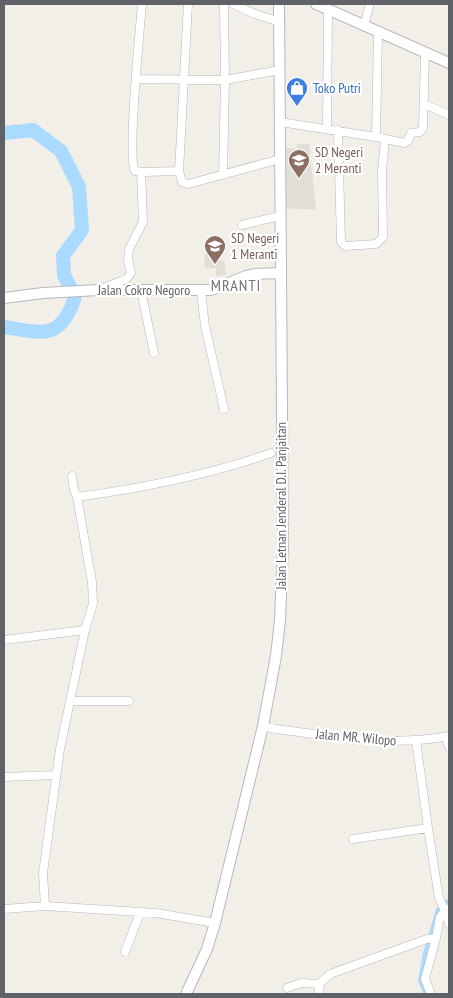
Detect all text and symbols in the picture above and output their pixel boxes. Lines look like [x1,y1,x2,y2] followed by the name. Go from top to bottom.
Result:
[285,76,309,107] shop icon: Toko Putri
[313,79,361,97] place label: Toko Putri
[315,143,363,177] place label: SD Negeri 2 Meranti
[287,148,311,179] school or university icon: SD Negeri 2 Meranti
[231,229,279,263] place label: SD Negeri 1 Meranti
[203,234,227,265] school or university icon: SD Negeri 1 Meranti
[211,275,261,295] district label: MRANTI
[97,281,190,299] street label: Jalan Cokro Negoro
[272,422,290,591] street label: Jalan Letnan Jenderal D.I. Panjaitan
[314,724,397,749] street label: Jalan MR. Wilopo

